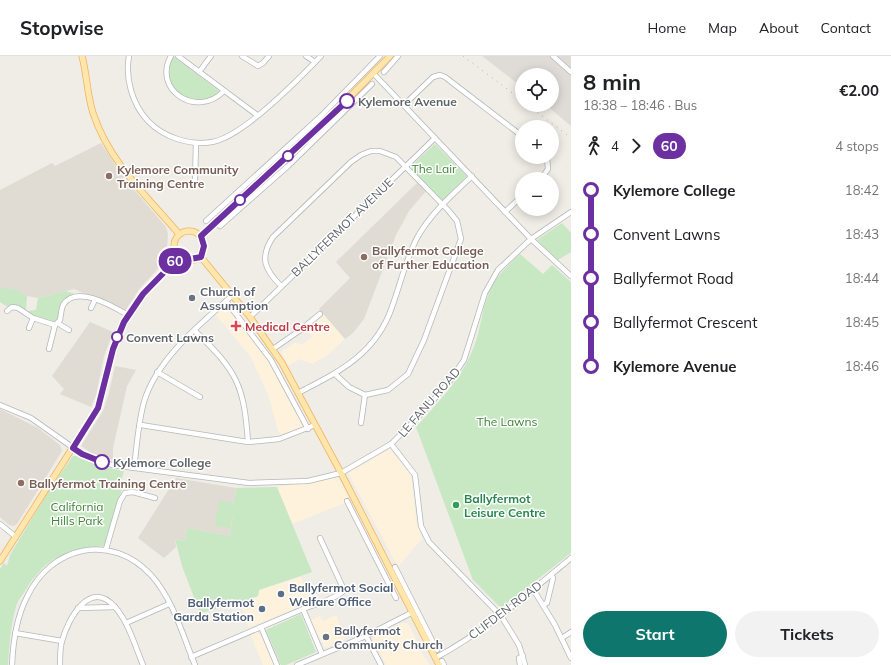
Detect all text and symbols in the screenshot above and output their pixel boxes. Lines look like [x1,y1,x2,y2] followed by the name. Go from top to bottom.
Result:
[20,16,104,40] text: Stopwise
[647,19,686,37] text: Home
[708,19,737,37] text: Map
[759,19,799,37] text: About
[821,19,871,37] text: Contact
[515,68,559,216] map controls
[515,68,559,112] button: locate
[583,68,641,96] text: 8 min
[839,81,879,100] text: €2.00
[339,93,355,109] marker: Kylemore Avenue
[358,94,457,109] place label: Kylemore Avenue
[583,97,697,113] text: 18:38 – 18:46 · Bus
[515,120,559,164] button: +
[583,135,605,157] icon: walk
[625,135,647,157] icon: forward
[661,137,678,155] text: 60
[611,138,619,154] text: 4
[835,138,879,154] text: 4 stops
[282,150,294,162] unlabelled marker
[412,161,457,176] park label: The Lair
[117,162,239,191] place label: Kylemore Community Training Centre
[104,171,114,181] marker: Kylemore Community Training Centre
[515,172,559,216] button: −
[288,174,396,280] street label: BALLYFERMOT AVENUE
[613,181,736,200] text: Kylemore College
[845,182,879,198] text: 18:42
[234,194,246,206] unlabelled marker
[613,225,720,244] text: Convent Lawns
[845,226,879,242] text: 18:43
[372,243,489,272] place label: Ballyfermot College of Further Education
[157,248,193,274] line badge: 60
[167,252,183,270] text: 60
[359,252,369,262] marker: Ballyfermot College of Further Education
[613,269,733,288] text: Ballyfermot Road
[845,270,879,286] text: 18:44
[200,284,268,313] place label: Church of Assumption
[187,293,197,303] marker: Church of Assumption
[613,313,757,332] text: Ballyfermot Crescent
[845,314,879,330] text: 18:45
[245,319,330,334] place label: Medical Centre
[230,320,242,332] marker: Medical Centre
[126,330,214,345] place label: Convent Lawns
[111,331,123,343] marker: Convent Lawns
[613,357,737,376] text: Kylemore Avenue
[845,358,879,374] text: 18:46
[395,364,463,440] street label: LE FANU ROAD
[476,414,538,429] park label: The Lawns
[94,454,110,470] marker: Kylemore College
[113,455,211,470] place label: Kylemore College
[29,476,187,491] place label: Ballyfermot Training Centre
[16,478,26,488] marker: Ballyfermot Training Centre
[464,491,546,520] place label: Ballyfermot Leisure Centre
[50,499,104,528] park label: California Hills Park
[451,500,461,510] marker: Ballyfermot Leisure Centre
[465,578,545,642] street label: CLIFDEN ROAD
[289,580,393,609] place label: Ballyfermot Social Welfare Office
[276,589,286,599] marker: Ballyfermot Social Welfare Office
[173,595,254,624] place label: Ballyfermot Garda Station
[257,604,267,614] marker: Ballyfermot Garda Station
[583,611,727,657] button: Start
[735,611,879,657] button: Tickets
[334,623,443,652] place label: Ballyfermot Community Church
[321,632,331,642] marker: Ballyfermot Community Church

